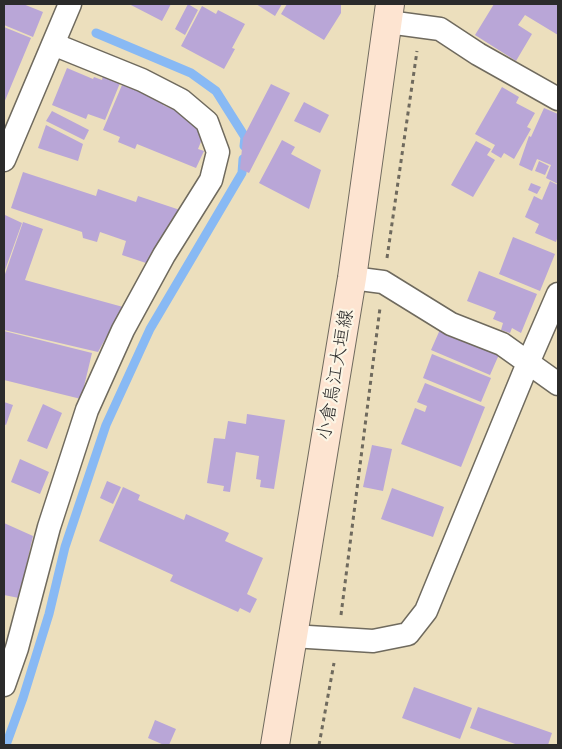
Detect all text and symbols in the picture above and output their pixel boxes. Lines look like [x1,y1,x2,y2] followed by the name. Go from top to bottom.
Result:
[313,308,359,442] street label: 小倉烏江大垣線

